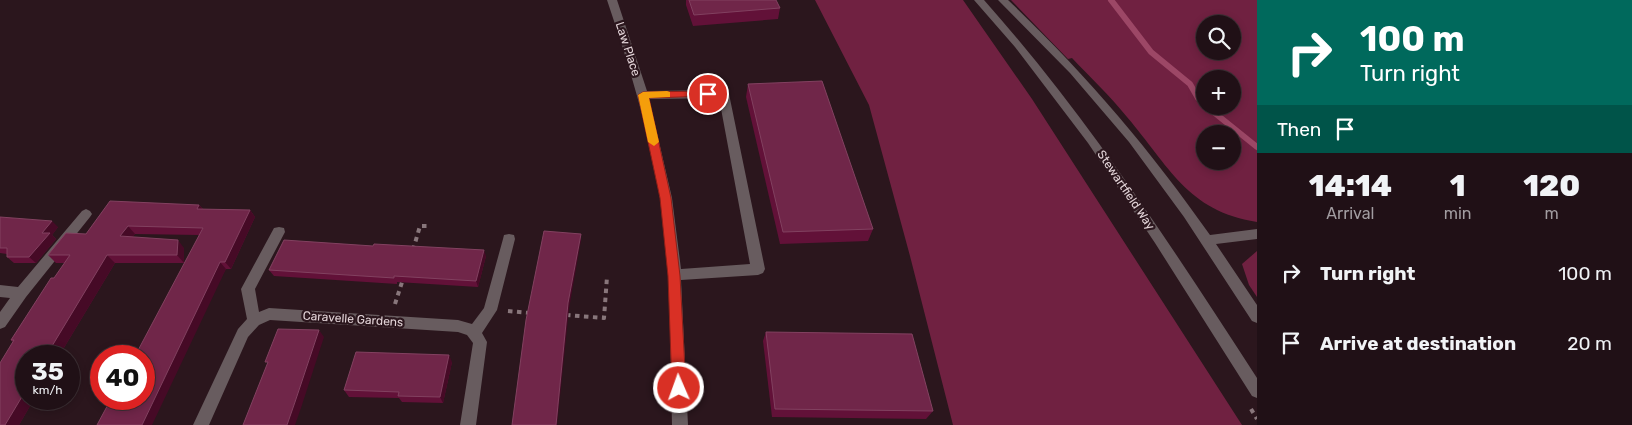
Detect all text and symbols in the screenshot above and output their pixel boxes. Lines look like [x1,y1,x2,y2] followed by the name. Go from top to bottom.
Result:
[1196,15,1241,170] map controls
[1196,15,1241,60] button: search
[1360,18,1465,60] text: 100 m
[613,20,643,78] street label: Law Place
[1277,20,1342,85] icon: right
[1360,60,1460,87] text: Turn right
[1196,70,1241,115] button: +
[687,73,729,115] pin
[694,80,722,108] icon: arrive
[1331,115,1359,143] icon: arrive
[1277,118,1321,141] text: Then
[1196,125,1241,170] button: −
[1094,148,1158,233] street label: Stewartfield Way
[1309,168,1392,204] text: 14:14
[1450,168,1466,204] text: 1
[1523,168,1580,204] text: 120
[1326,204,1374,223] text: Arrival
[1444,204,1472,223] text: min
[1545,204,1559,223] text: m
[1277,259,1305,287] icon: right
[1320,262,1415,285] text: Turn right
[1558,262,1612,285] text: 100 m
[302,309,404,329] street label: Caravelle Gardens
[1277,329,1305,357] icon: arrive
[1320,332,1516,355] text: Arrive at destination
[1567,332,1612,355] text: 20 m
[90,345,155,410] speed limit sign: 40
[31,357,64,386] text: 35
[652,361,704,413] position arrow
[33,383,62,397] text: km/h

